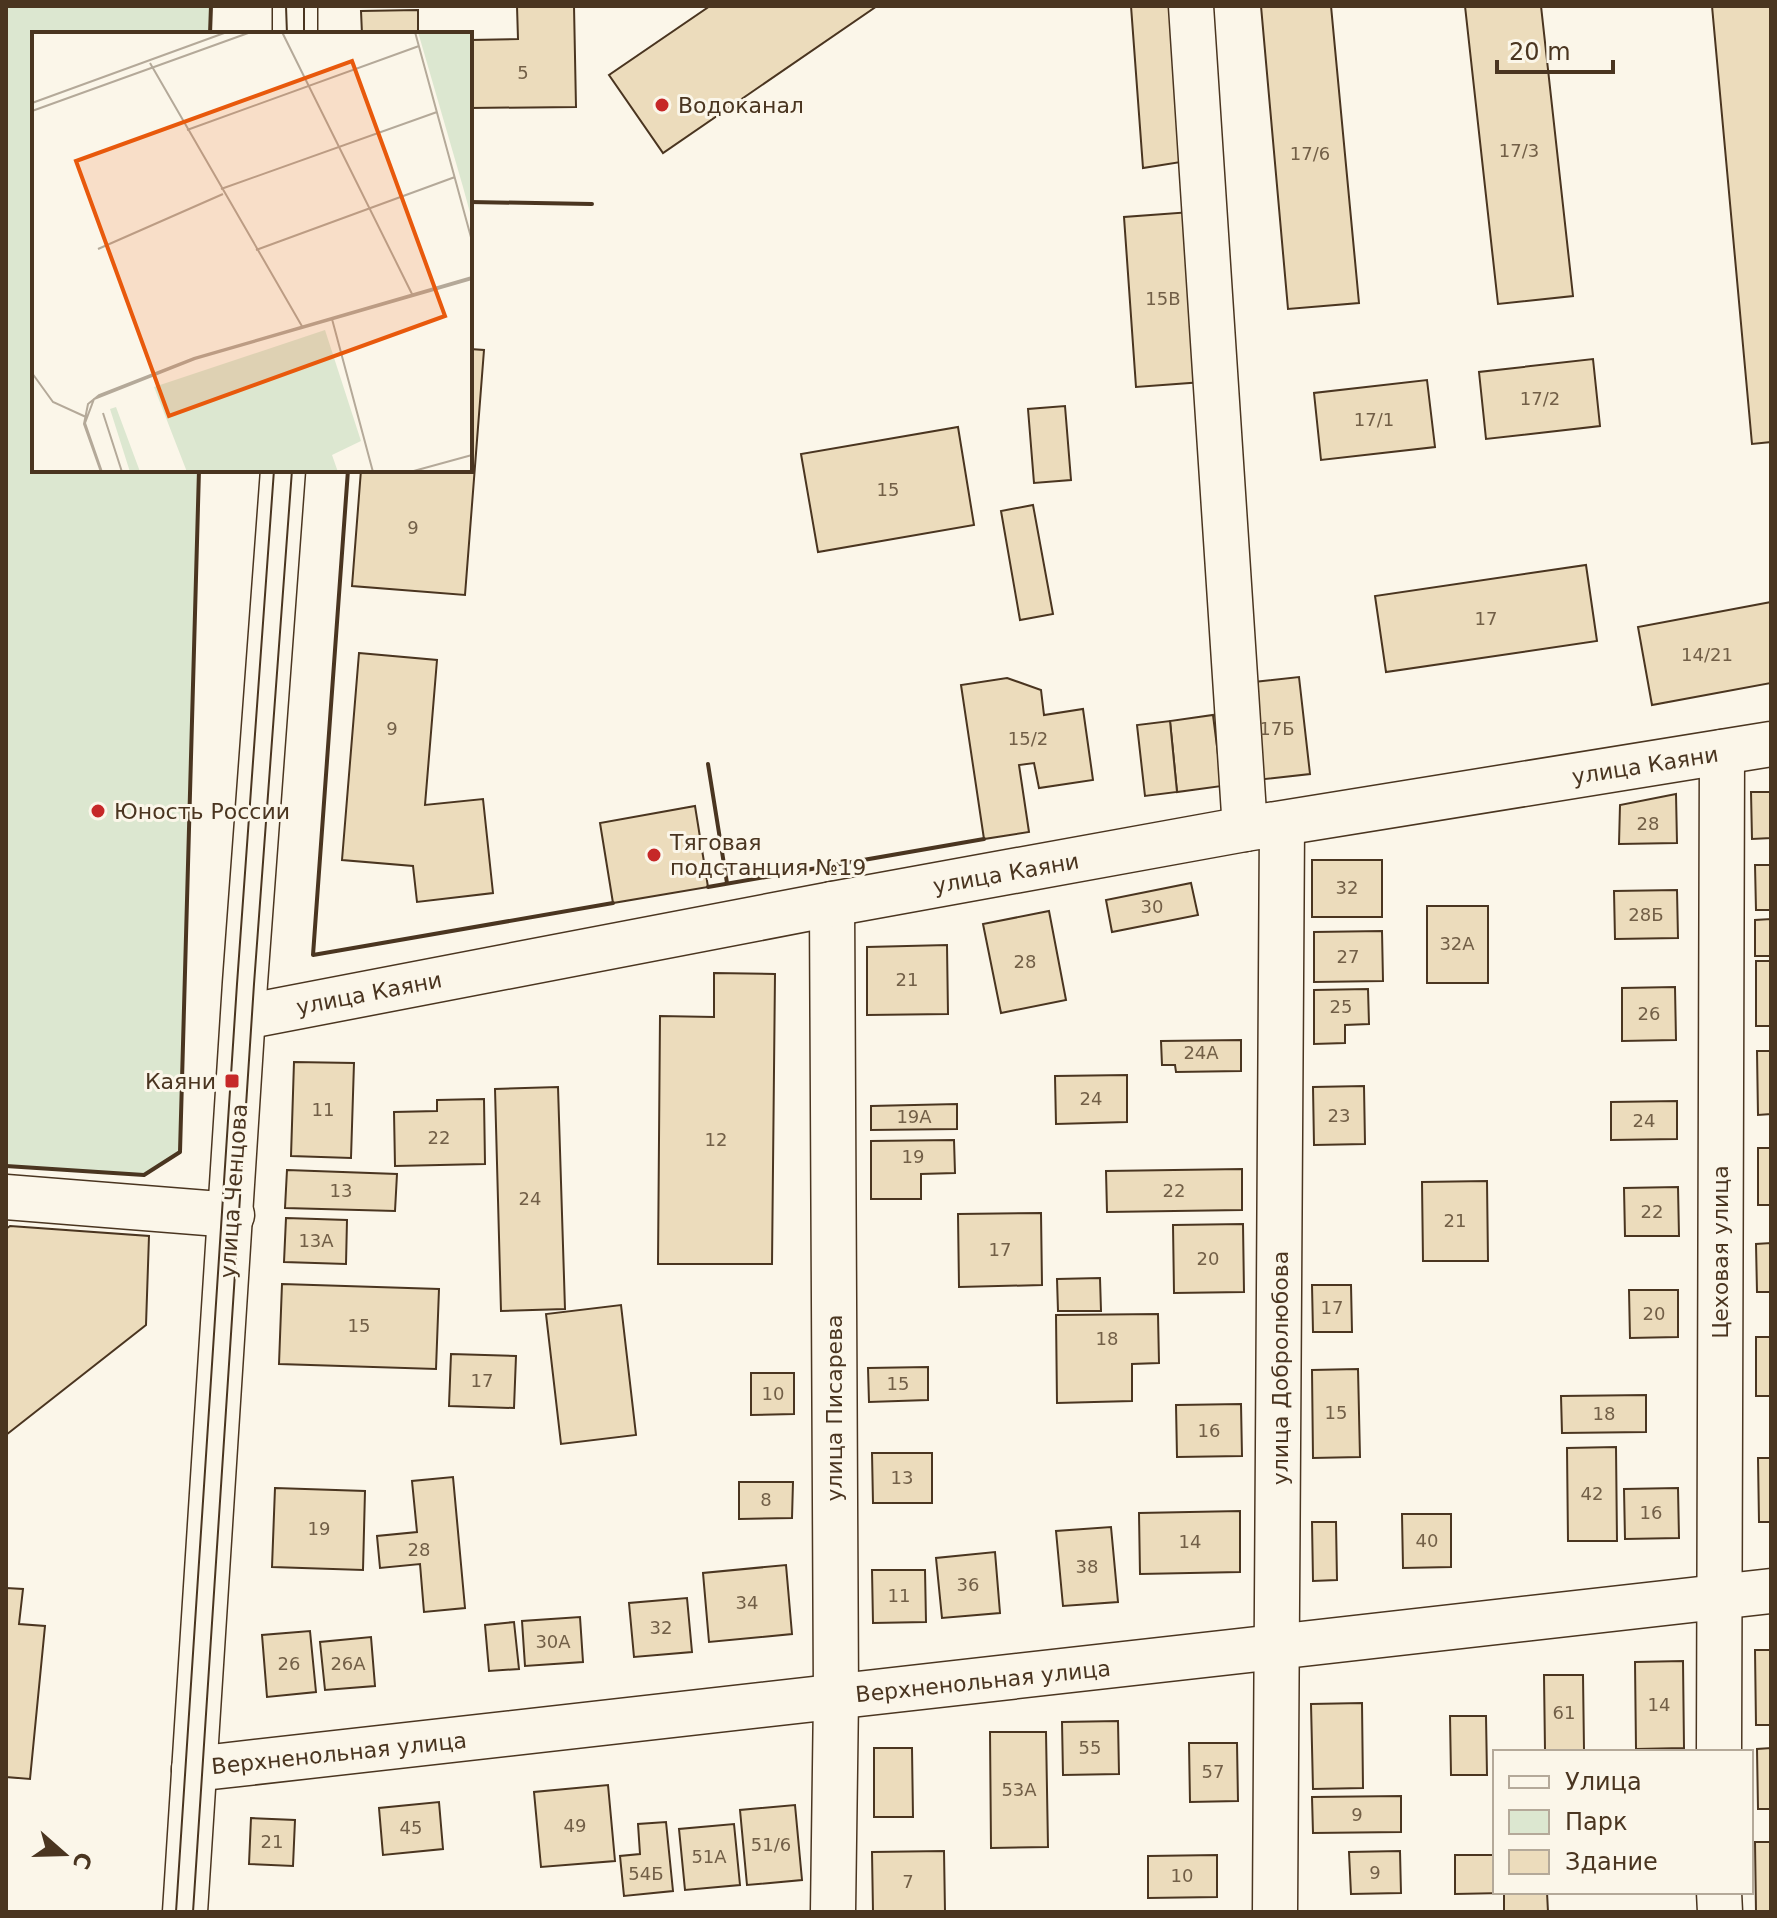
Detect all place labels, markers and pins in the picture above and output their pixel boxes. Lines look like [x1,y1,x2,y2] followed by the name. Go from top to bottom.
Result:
[678,93,804,118] place label: Водоканал
[653,96,671,114] marker: Водоканал
[114,799,290,824] place label: Юность России
[89,802,107,820] marker: Юность России
[669,830,866,880] place label: Тяговая подстанция №19
[645,846,663,864] marker: Тяговая подстанция №19
[145,1069,216,1094] place label: Каяни
[223,1072,241,1090] marker: Каяни

